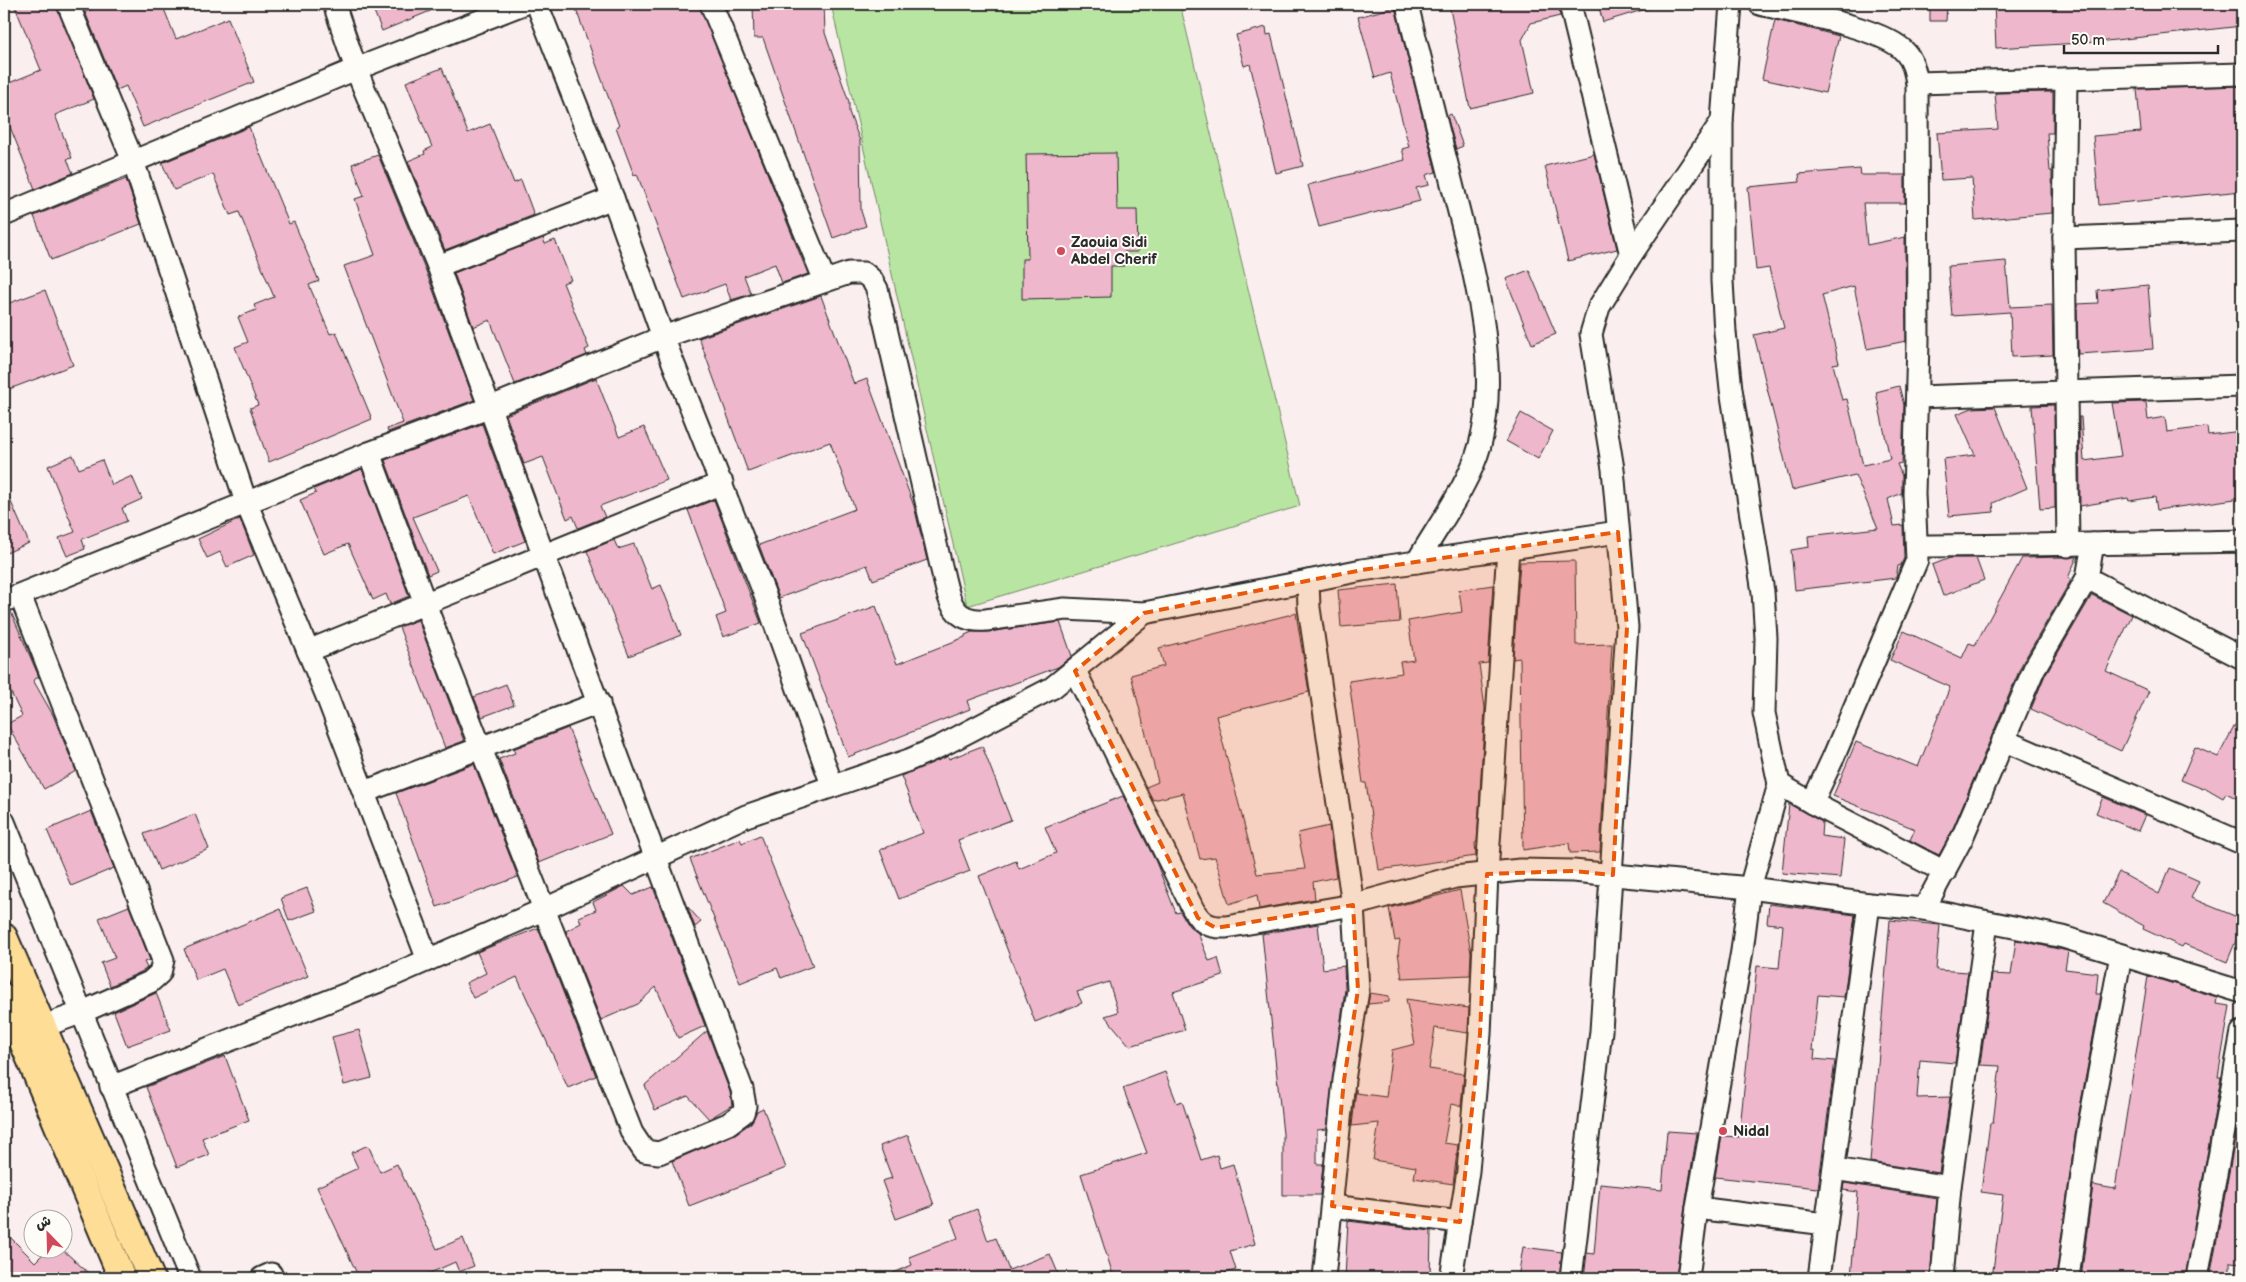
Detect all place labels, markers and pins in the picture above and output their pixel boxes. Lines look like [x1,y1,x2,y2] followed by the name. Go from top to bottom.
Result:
[1070,233,1157,269] place label: Zaouia Sidi Abdel Cherif
[1055,245,1067,257] marker: Zaouia Sidi Abdel Cherif
[1733,1122,1769,1141] place label: Nidal
[1717,1125,1729,1137] marker: Nidal

